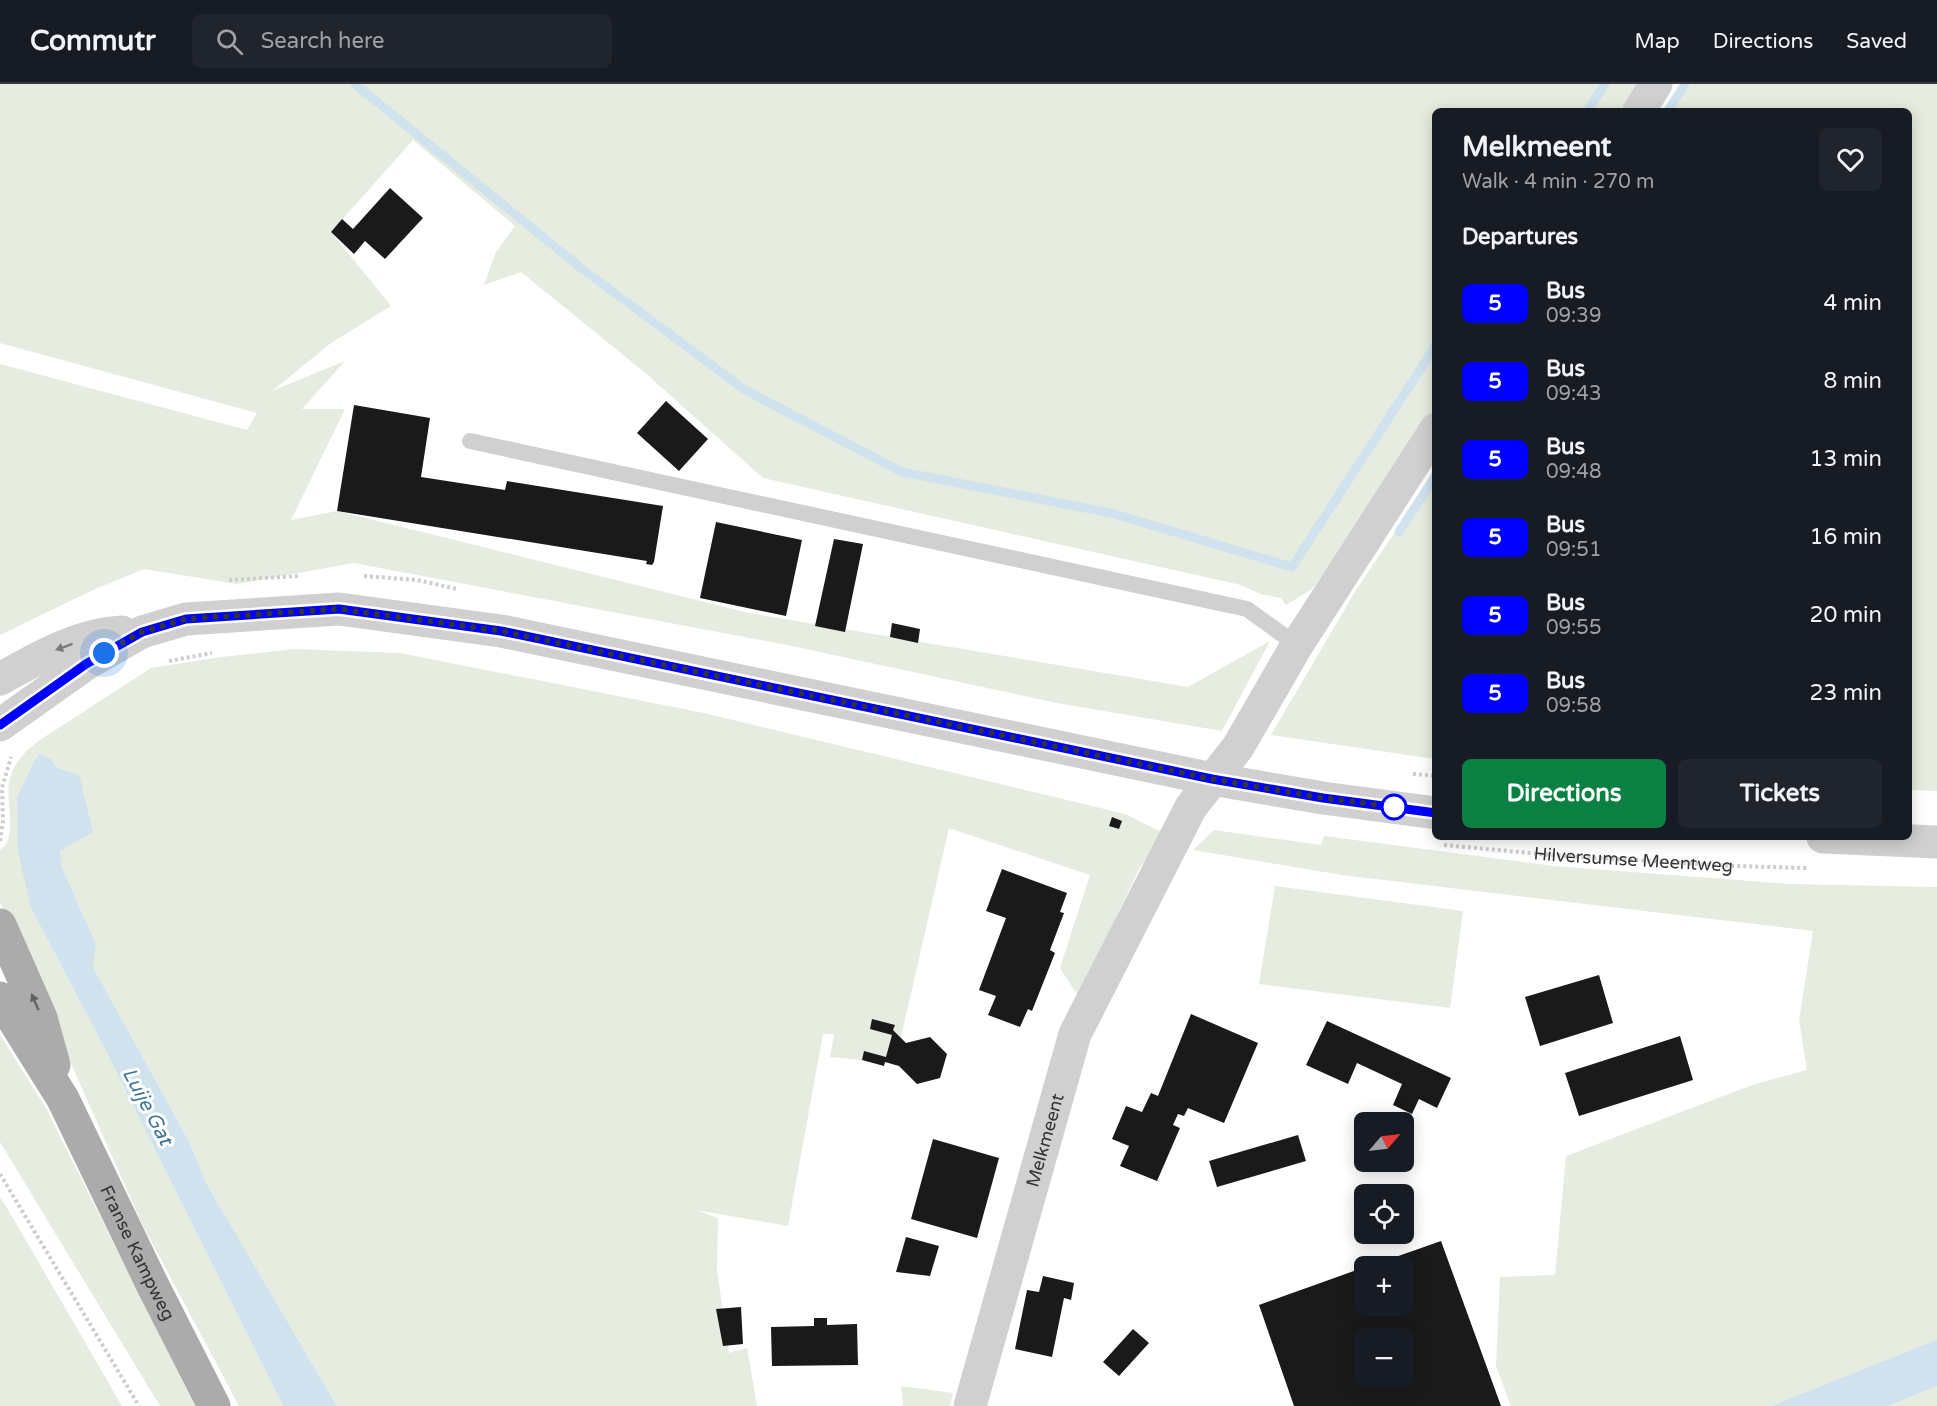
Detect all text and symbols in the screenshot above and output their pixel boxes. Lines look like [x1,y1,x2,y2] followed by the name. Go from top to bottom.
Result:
[192,14,612,68] search box
[30,24,156,58] text: Commutr
[213,25,246,58] icon: search
[261,28,385,54] text: Search here
[1634,29,1680,54] text: Map
[1713,29,1813,54] text: Directions
[1846,29,1907,54] text: Saved
[1819,128,1882,191] button: heart
[1462,130,1612,164] text: Melkmeent
[1462,170,1654,194] text: Walk · 4 min · 270 m
[1462,224,1578,250] text: Departures
[1546,278,1585,304] text: Bus
[1823,290,1882,316] text: 4 min
[1488,291,1502,316] text: 5
[1546,304,1601,328] text: 09:39
[1546,356,1585,382] text: Bus
[1823,368,1882,394] text: 8 min
[1488,369,1502,394] text: 5
[1546,382,1601,406] text: 09:43
[1546,434,1585,460] text: Bus
[1810,446,1882,472] text: 13 min
[1488,447,1502,472] text: 5
[1546,460,1601,484] text: 09:48
[1546,512,1585,538] text: Bus
[1810,524,1882,550] text: 16 min
[1488,525,1502,550] text: 5
[1546,538,1601,562] text: 09:51
[1546,590,1585,616] text: Bus
[1810,602,1882,628] text: 20 min
[1488,603,1502,628] text: 5
[1546,616,1601,640] text: 09:55
[89,638,119,668] your location
[55,642,73,652] one-way arrow
[1546,668,1585,694] text: Bus
[1810,680,1882,706] text: 23 min
[1488,681,1502,706] text: 5
[1546,694,1601,718] text: 09:58
[1462,759,1666,828] button: Directions
[1678,759,1882,828] button: Tickets
[1381,794,1407,820] unlabelled marker
[1533,842,1734,877] street label: Hilversumse Meentweg
[30,993,40,1011] one-way arrow
[117,1064,179,1151] water label: Luije Gat
[1021,1091,1069,1190] street label: Melkmeent
[1354,1112,1414,1172] north arrow
[1354,1112,1414,1388] map controls
[95,1182,180,1324] street label: Franse Kampweg
[1354,1184,1414,1244] button: locate
[1354,1256,1414,1316] button: +
[1354,1328,1414,1388] button: −

